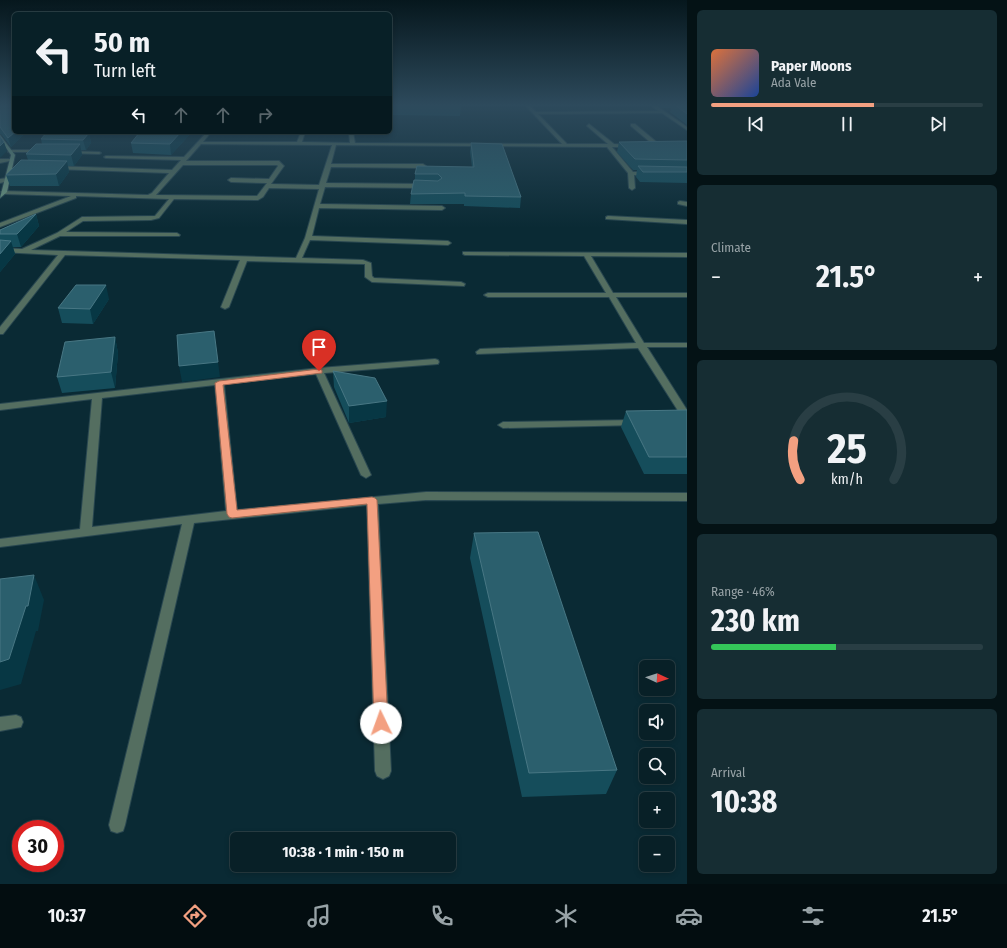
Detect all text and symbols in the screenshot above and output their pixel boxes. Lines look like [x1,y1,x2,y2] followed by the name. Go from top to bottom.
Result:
[94,26,150,59] text: 50 m
[28,28,80,80] icon: left
[771,57,852,75] text: Paper Moons
[94,60,156,82] text: Turn left
[771,75,816,90] text: Ada Vale
[128,104,150,126] icon: left
[170,104,192,126] icon: ahead
[212,104,234,126] icon: ahead
[254,104,276,126] icon: right
[745,113,767,135] icon: previous
[836,113,858,135] icon: pause
[927,113,949,135] icon: next
[711,240,751,255] text: Climate
[816,259,878,295] text: 21.5°
[711,264,721,291] text: −
[973,264,983,291] text: +
[302,330,336,371] pin
[308,336,330,358] icon: arrive
[826,424,867,474] text: 25
[831,471,863,488] text: km/h
[711,584,775,599] text: Range · 46%
[711,603,800,639] text: 230 km
[639,660,675,696] north arrow
[639,660,675,872] map controls
[360,702,402,744] position arrow
[639,704,675,740] button: sound
[639,748,675,784] button: search
[711,765,745,780] text: Arrival
[711,784,777,820] text: 10:38
[639,792,675,828] button: +
[12,820,64,872] speed limit sign: 30
[639,836,675,872] button: −
[282,843,404,861] text: 10:38 · 1 min · 150 m
[181,902,209,930] icon: directions
[305,902,333,930] icon: music
[428,902,456,930] icon: phone
[552,902,580,930] icon: climate
[675,902,703,930] icon: car
[799,902,827,930] icon: filters
[48,905,86,927] text: 10:37
[922,905,959,927] text: 21.5°

